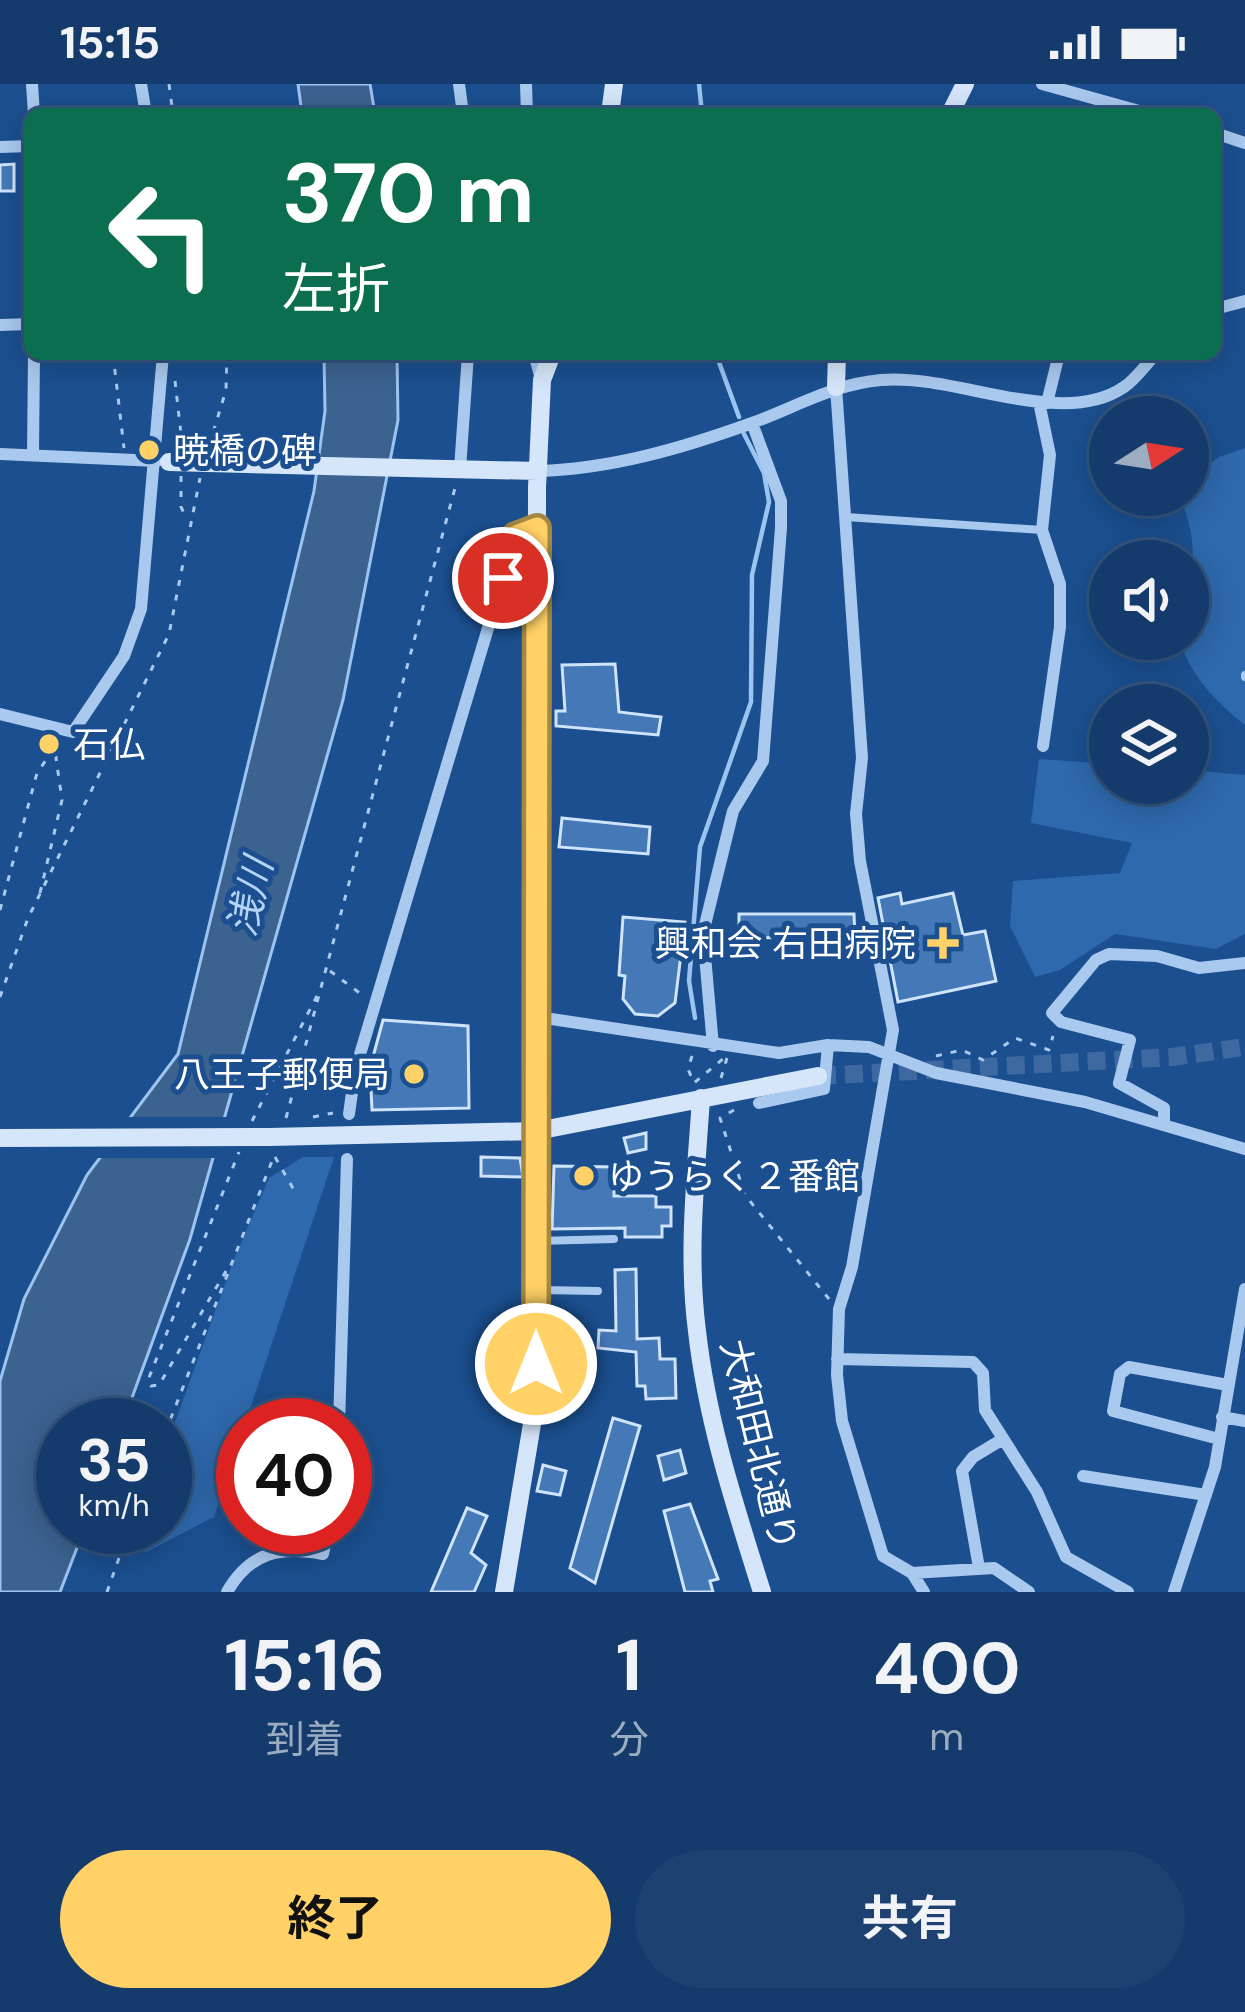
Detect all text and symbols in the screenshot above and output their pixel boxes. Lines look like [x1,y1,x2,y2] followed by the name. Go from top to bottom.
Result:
[60,13,160,72] text: 15:15
[282,139,535,248] text: 370 m
[84,156,240,312] icon: left
[282,254,390,325] text: 左折
[1089,396,1209,516] north arrow
[1089,396,1209,804] map controls
[173,427,317,474] place label: 暁橋の碑
[136,437,162,463] marker: 暁橋の碑
[452,527,554,629] pin
[1089,540,1209,660] button: sound
[470,545,536,611] icon: arrive
[1089,684,1209,804] button: layers
[73,721,145,768] place label: 石仏
[36,731,62,757] marker: 石仏
[216,849,285,941] water label: 浅川
[654,920,916,967] place label: 興和会 右田病院
[927,927,959,959] marker: 興和会 右田病院
[174,1051,390,1098] place label: 八王子郵便局
[401,1061,427,1087] marker: 八王子郵便局
[608,1153,860,1200] place label: ゆうらく２番館
[571,1163,597,1189] marker: ゆうらく２番館
[473,1301,599,1427] position arrow
[710,1335,808,1555] street label: 大和田北通り
[216,1398,372,1554] speed limit sign: 40
[77,1421,151,1500] text: 35
[79,1486,149,1525] text: km/h
[224,1619,385,1712] text: 15:16
[616,1619,642,1712] text: 1
[873,1622,1021,1715] text: 400
[929,1711,964,1762] text: m
[266,1714,344,1765] text: 到着
[609,1714,648,1765] text: 分
[60,1850,611,1988] button: 終了
[635,1850,1185,1988] button: 共有

